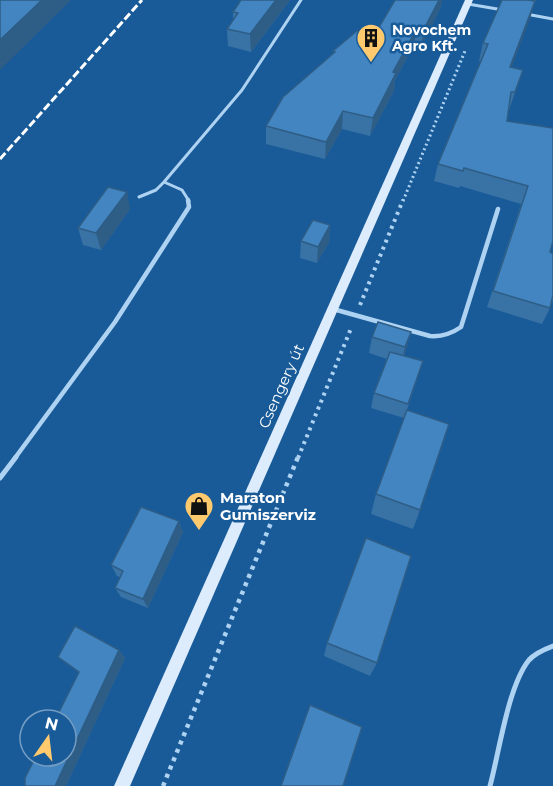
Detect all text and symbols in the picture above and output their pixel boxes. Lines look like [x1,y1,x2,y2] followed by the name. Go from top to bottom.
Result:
[391,21,471,55] place label: Novochem Agro Kft.
[355,22,387,64] building icon: Novochem Agro Kft.
[254,341,308,431] street label: Csengery út
[220,488,316,524] place label: Maraton Gumiszerviz
[183,490,215,532] shop icon: Maraton Gumiszerviz
[18,708,78,768] north arrow
[43,713,60,735] text: N

